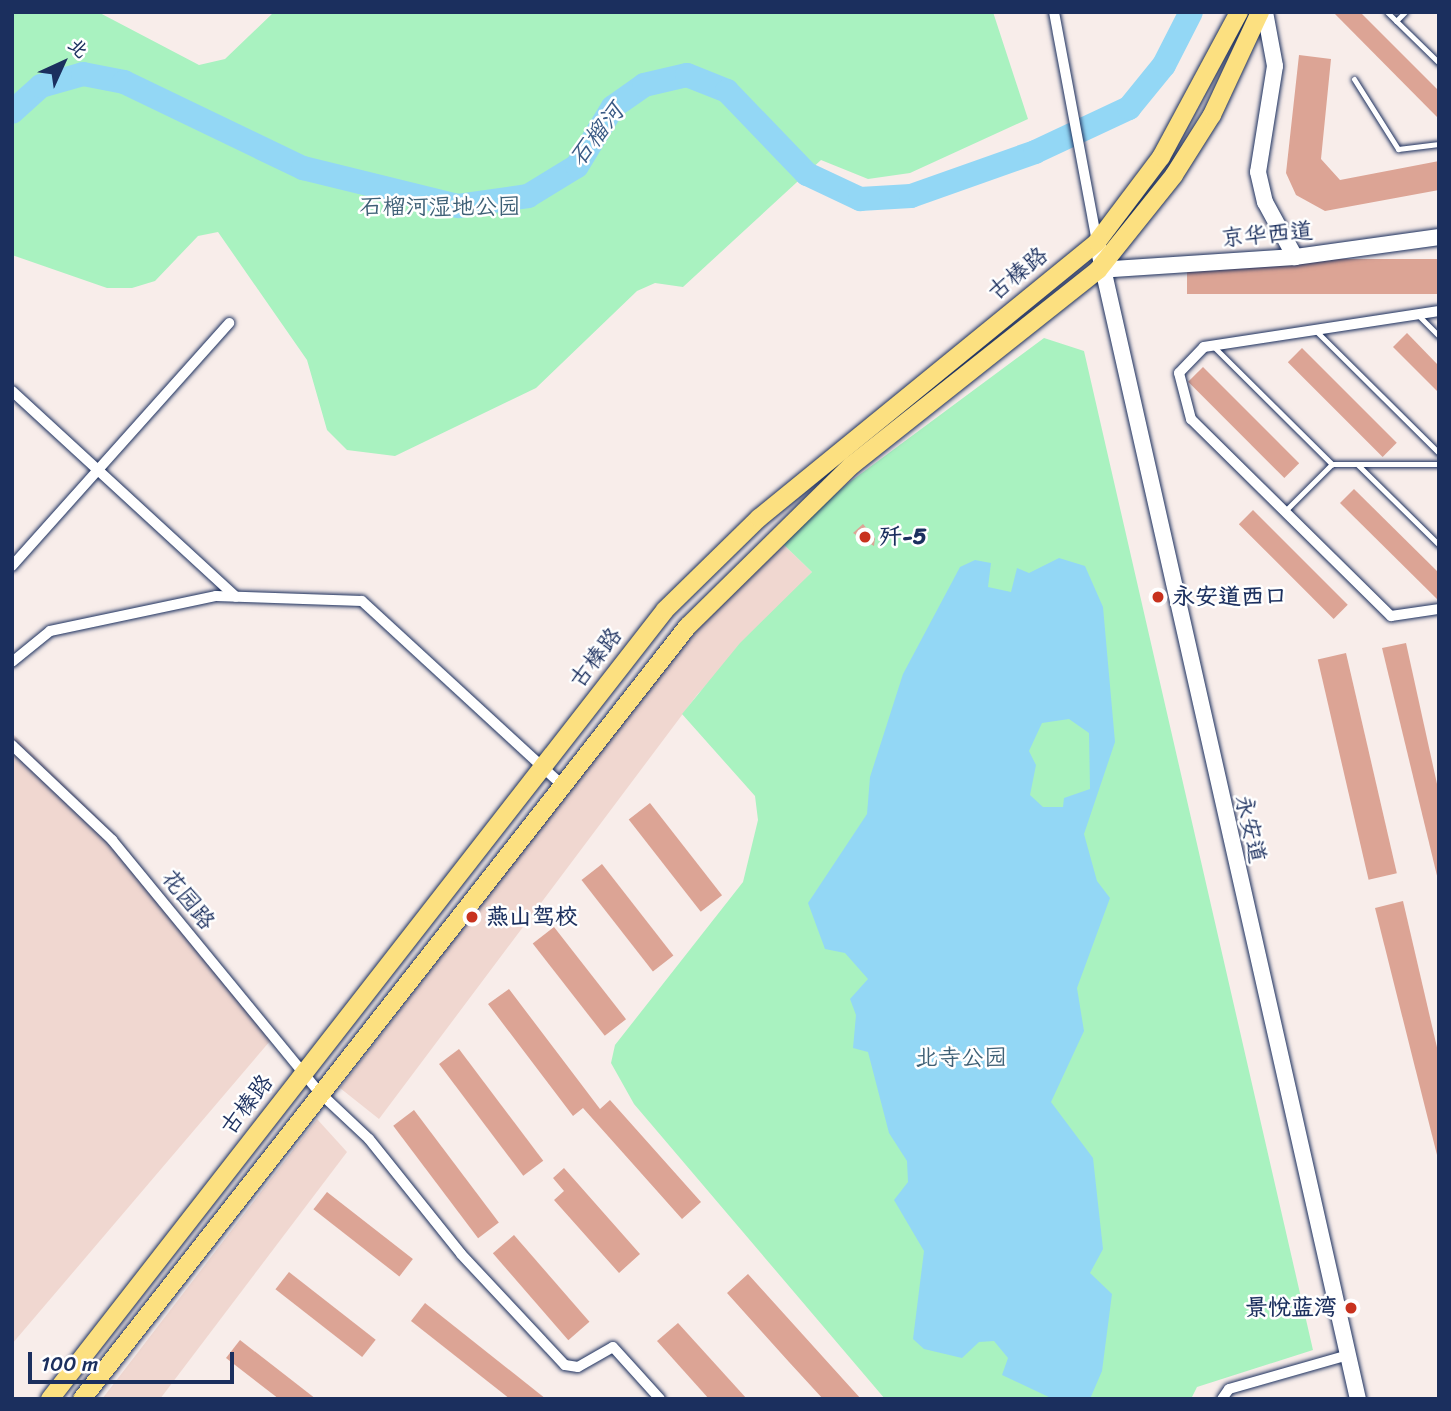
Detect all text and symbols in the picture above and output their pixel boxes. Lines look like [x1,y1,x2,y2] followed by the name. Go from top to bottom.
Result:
[28,28,98,98] north arrow
[60,29,97,66] text: 北
[563,98,631,172] water label: 石榴河
[360,193,520,221] park label: 石榴河湿地公园
[1220,217,1314,253] street label: 京华西道
[983,242,1053,306] street label: 古榛路
[879,523,927,551] place label: 歼-5
[857,529,873,545] marker: 歼-5
[1172,583,1287,611] place label: 永安道西口
[1150,589,1166,605] marker: 永安道西口
[564,622,628,694] street label: 古榛路
[1229,792,1271,866] street label: 永安道
[156,865,220,935] street label: 花园路
[486,903,578,931] place label: 燕山驾校
[464,909,480,925] marker: 燕山驾校
[915,1044,1007,1072] park label: 北寺公园
[215,1069,279,1141] street label: 古榛路
[1245,1294,1337,1322] place label: 景悦蓝湾
[1343,1300,1359,1316] marker: 景悦蓝湾
[32,1338,238,1382] scale bar
[41,1345,98,1383] text: 100 m

